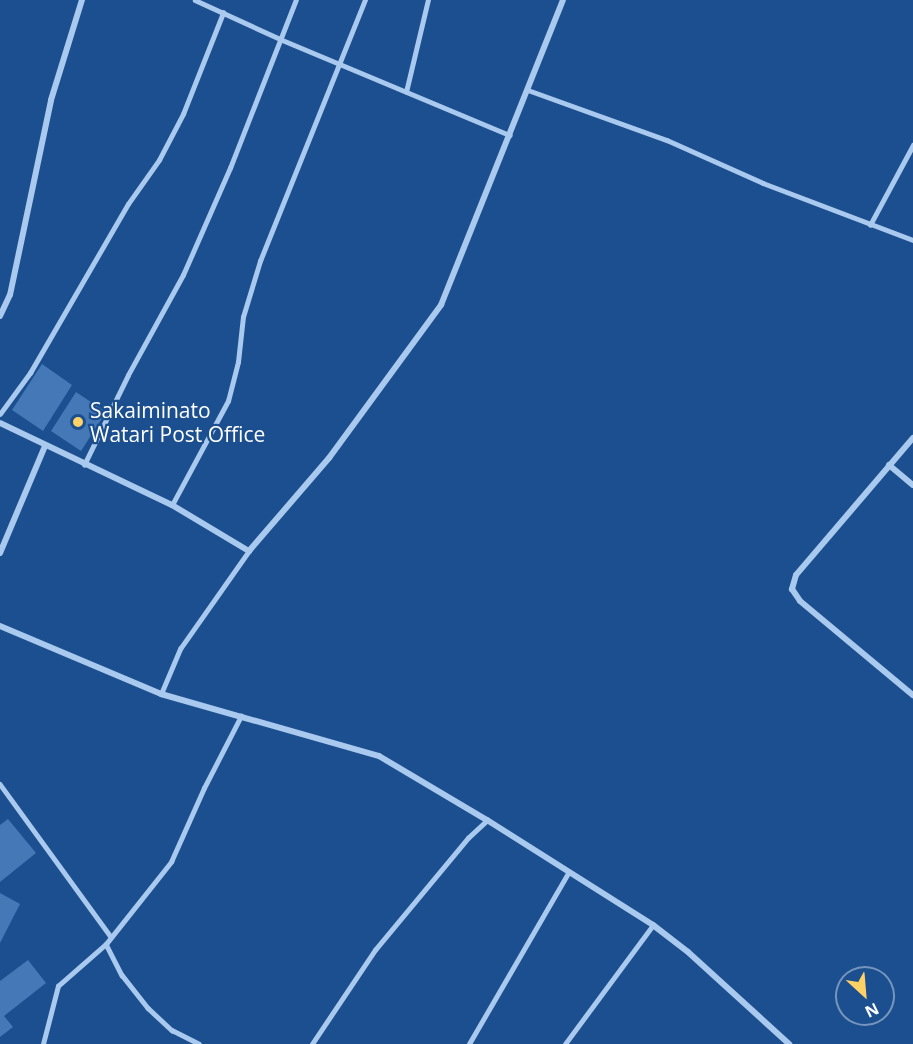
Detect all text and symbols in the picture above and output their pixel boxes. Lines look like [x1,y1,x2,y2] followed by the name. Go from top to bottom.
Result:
[90,397,265,447] place label: Sakaiminato Watari Post Office
[71,415,85,429] marker: Sakaiminato Watari Post Office
[835,966,895,1026] north arrow
[861,998,883,1023] text: N

